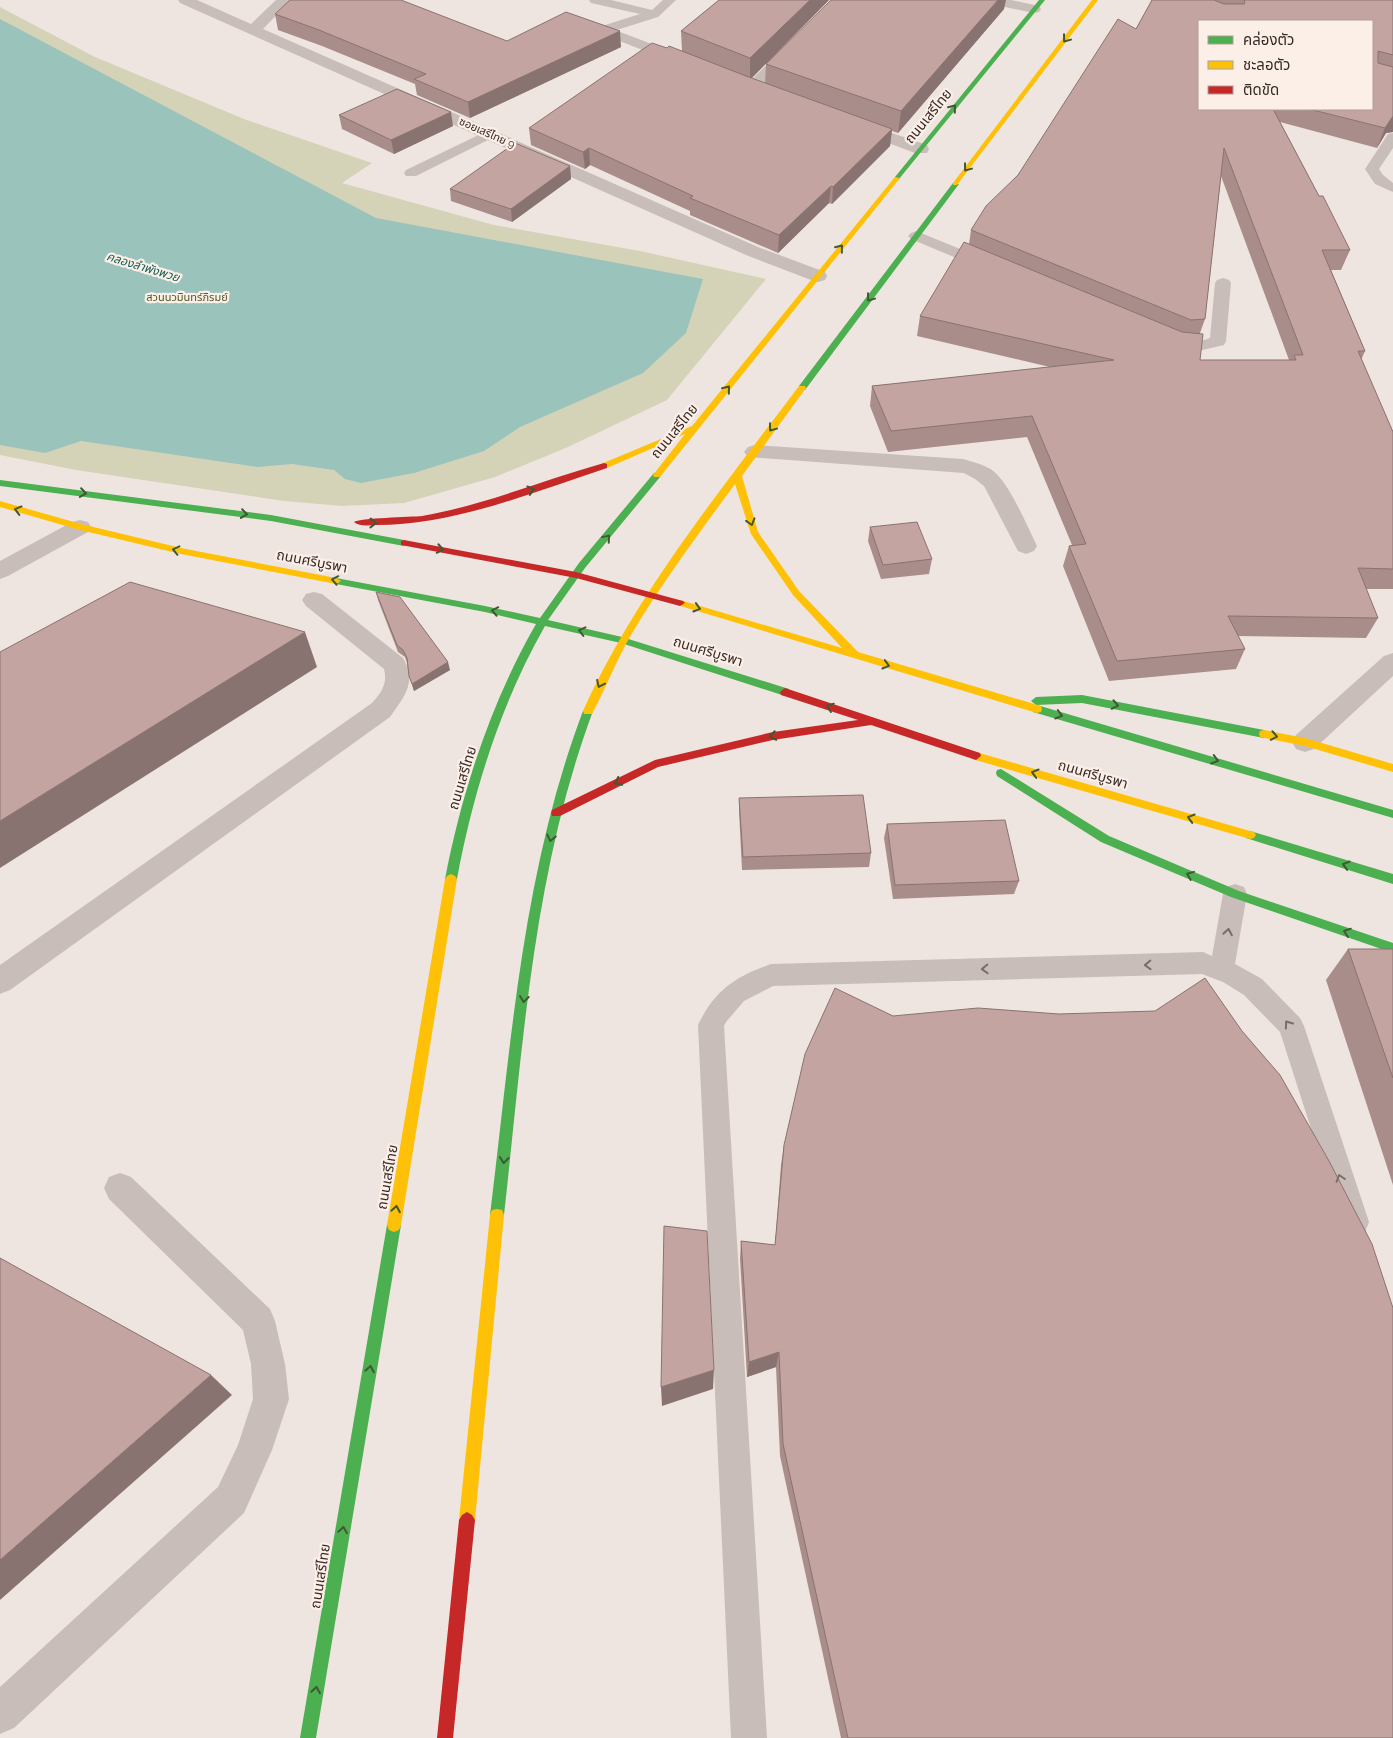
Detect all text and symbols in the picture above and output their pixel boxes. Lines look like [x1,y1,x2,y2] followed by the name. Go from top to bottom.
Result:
[1198,20,1373,110] legend
[1243,31,1294,49] text: คล่องตัว
[1063,33,1071,42] one-way arrow
[1243,56,1290,74] text: ชะลอตัว
[1243,81,1279,99] text: ติดขัด
[901,86,955,146] street label: ถนนเสรีไทย
[948,105,957,114] one-way arrow
[457,115,517,151] street label: ซอยเสรีไทย 9
[965,162,973,171] one-way arrow
[834,245,843,254] one-way arrow
[105,249,182,285] water label: คลองลำพังพวย
[146,291,228,304] park label: สวนนวมินทร์ภิรมย์
[867,292,875,301] one-way arrow
[722,385,731,394] one-way arrow
[647,401,701,461] street label: ถนนเสรีไทย
[770,422,778,431] one-way arrow
[526,485,535,495] one-way arrow
[79,487,88,497] one-way arrow
[15,505,23,515] one-way arrow
[240,509,249,519] one-way arrow
[745,517,755,525] one-way arrow
[369,518,377,528] one-way arrow
[601,535,610,544] one-way arrow
[435,544,444,554] one-way arrow
[171,545,180,556] one-way arrow
[275,546,349,577] street label: ถนนศรีบูรพา
[331,576,340,586] one-way arrow
[692,603,701,613] one-way arrow
[490,606,499,617] one-way arrow
[578,626,587,637] one-way arrow
[671,633,745,670] street label: ถนนศรีบูรพา
[882,659,890,669] one-way arrow
[596,679,606,688] one-way arrow
[1110,700,1119,710] one-way arrow
[826,703,835,713] one-way arrow
[1054,710,1063,720] one-way arrow
[769,730,778,741] one-way arrow
[1270,731,1279,741] one-way arrow
[445,744,479,812] street label: ถนนเสรีไทย
[1211,755,1219,765] one-way arrow
[1056,756,1130,793] street label: ถนนศรีบูรพา
[1030,768,1039,779] one-way arrow
[615,776,624,786] one-way arrow
[1186,813,1195,824] one-way arrow
[546,834,556,843] one-way arrow
[1343,860,1351,870] one-way arrow
[1186,871,1195,882] one-way arrow
[1223,928,1233,936] one-way arrow
[1343,928,1352,938] one-way arrow
[1143,960,1151,970] one-way arrow
[981,964,988,974] one-way arrow
[519,995,530,1003] one-way arrow
[1285,1020,1294,1030] one-way arrow
[373,1143,401,1211] street label: ถนนเสรีไทย
[499,1156,510,1164] one-way arrow
[1336,1174,1346,1182] one-way arrow
[391,1205,401,1213] one-way arrow
[364,1365,374,1374] one-way arrow
[337,1525,347,1534] one-way arrow
[307,1542,333,1610] street label: ถนนเสรีไทย
[310,1686,321,1694] one-way arrow

